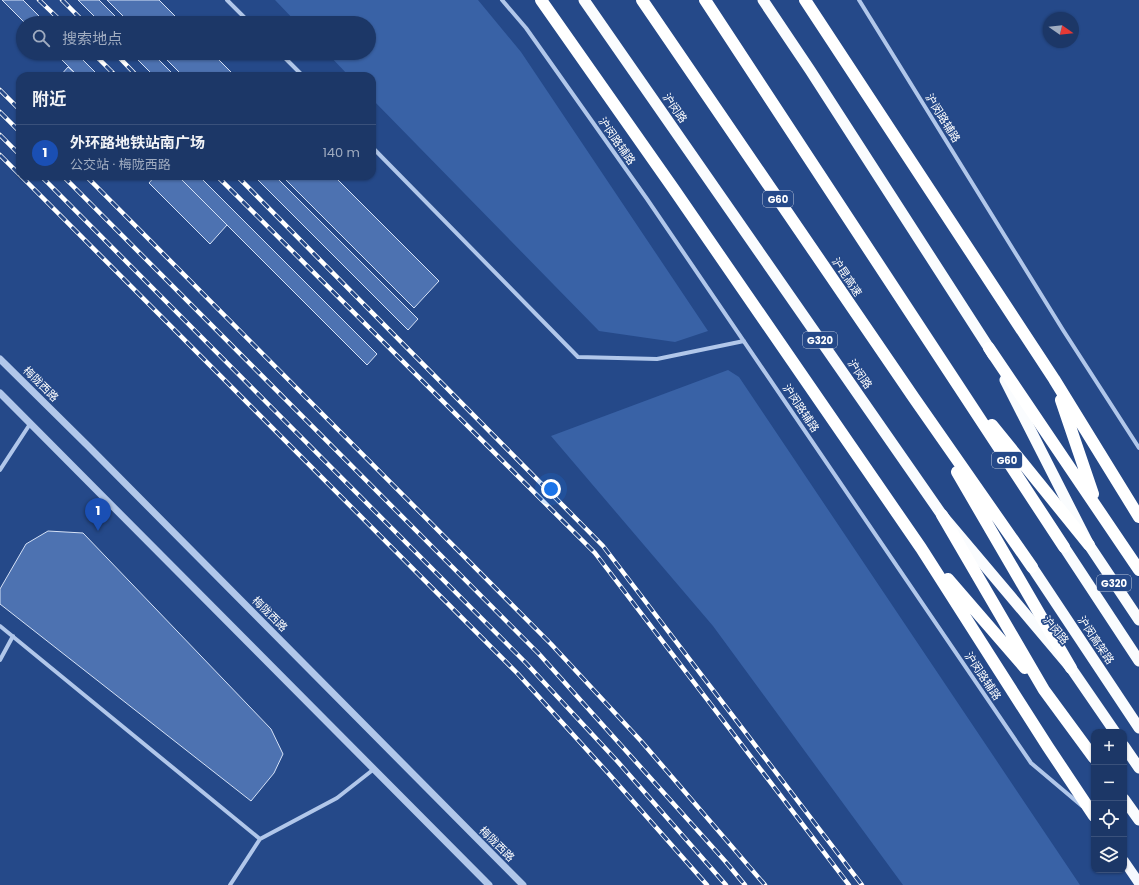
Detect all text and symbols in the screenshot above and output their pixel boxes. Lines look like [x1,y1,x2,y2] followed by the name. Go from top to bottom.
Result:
[1043,12,1079,48] north arrow
[16,16,376,60] search box
[30,27,52,49] icon: search
[62,28,122,49] text: 搜索地点
[32,87,66,111] text: 附近
[659,90,691,126] street label: 沪闵路
[922,90,964,146] street label: 沪闵路辅路
[595,114,639,168] street label: 沪闵路辅路
[70,132,205,153] text: 外环路地铁站南广场
[43,143,47,162] text: 1
[323,143,360,162] text: 140 m
[70,155,171,174] text: 公交站 · 梅陇西路
[763,191,793,207] road number: G60
[828,254,866,300] street label: 沪昆高速
[803,332,837,348] road number: G320
[844,356,876,392] street label: 沪闵路
[20,363,62,405] street label: 梅陇西路
[779,381,823,435] street label: 沪闵路辅路
[992,452,1022,468] road number: G60
[541,479,561,499] your location
[85,498,111,531] pin: 1
[1097,575,1131,591] road number: G320
[249,593,291,635] street label: 梅陇西路
[1039,612,1073,648] street label: 沪闵路
[1074,613,1118,667] street label: 沪闵高架路
[961,649,1005,703] street label: 沪闵路辅路
[1091,729,1127,873] map controls
[1091,729,1127,765] button: +
[1091,765,1127,801] button: −
[1091,801,1127,837] button: locate
[476,823,518,865] street label: 梅陇西路
[1091,837,1127,873] button: layers

